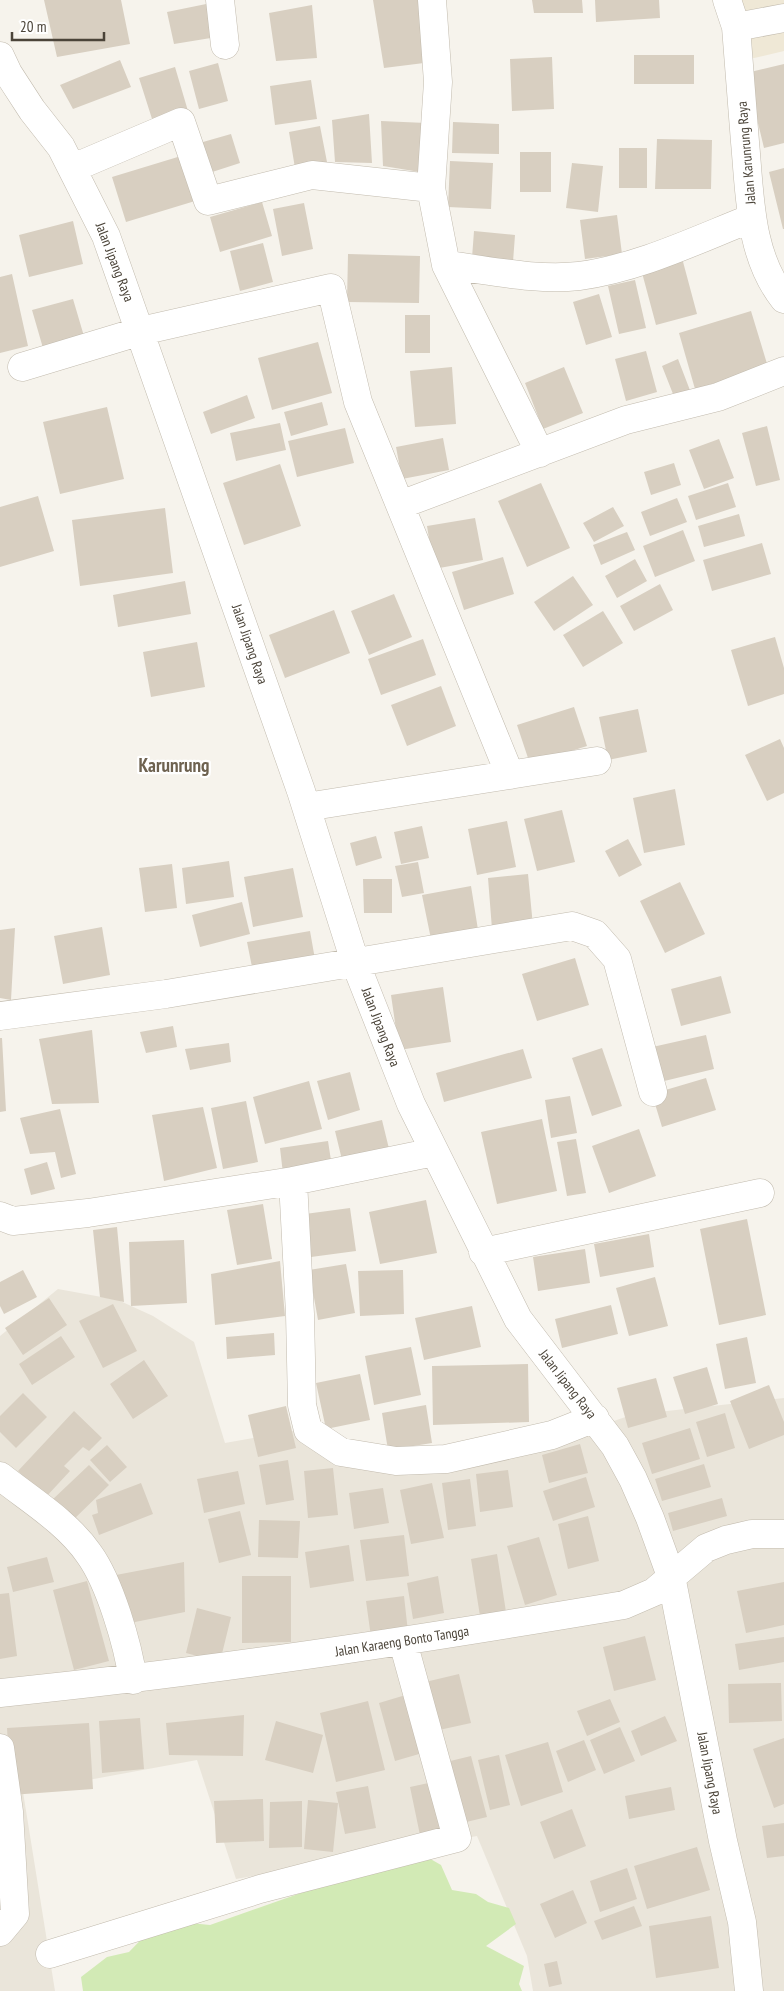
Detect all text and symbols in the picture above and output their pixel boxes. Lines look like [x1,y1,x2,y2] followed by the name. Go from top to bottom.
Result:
[12,10,105,42] scale bar
[20,17,46,36] text: 20 m
[733,101,760,206] street label: Jalan Karunrung Raya
[91,219,138,304] street label: Jalan Jipang Raya
[228,601,272,686] street label: Jalan Jipang Raya
[138,753,210,777] district label: Karunrung
[357,984,404,1069] street label: Jalan Jipang Raya
[535,1345,601,1422] street label: Jalan Jipang Raya
[333,1622,470,1661] street label: Jalan Karaeng Bonto Tangga
[693,1729,727,1816] street label: Jalan Jipang Raya

